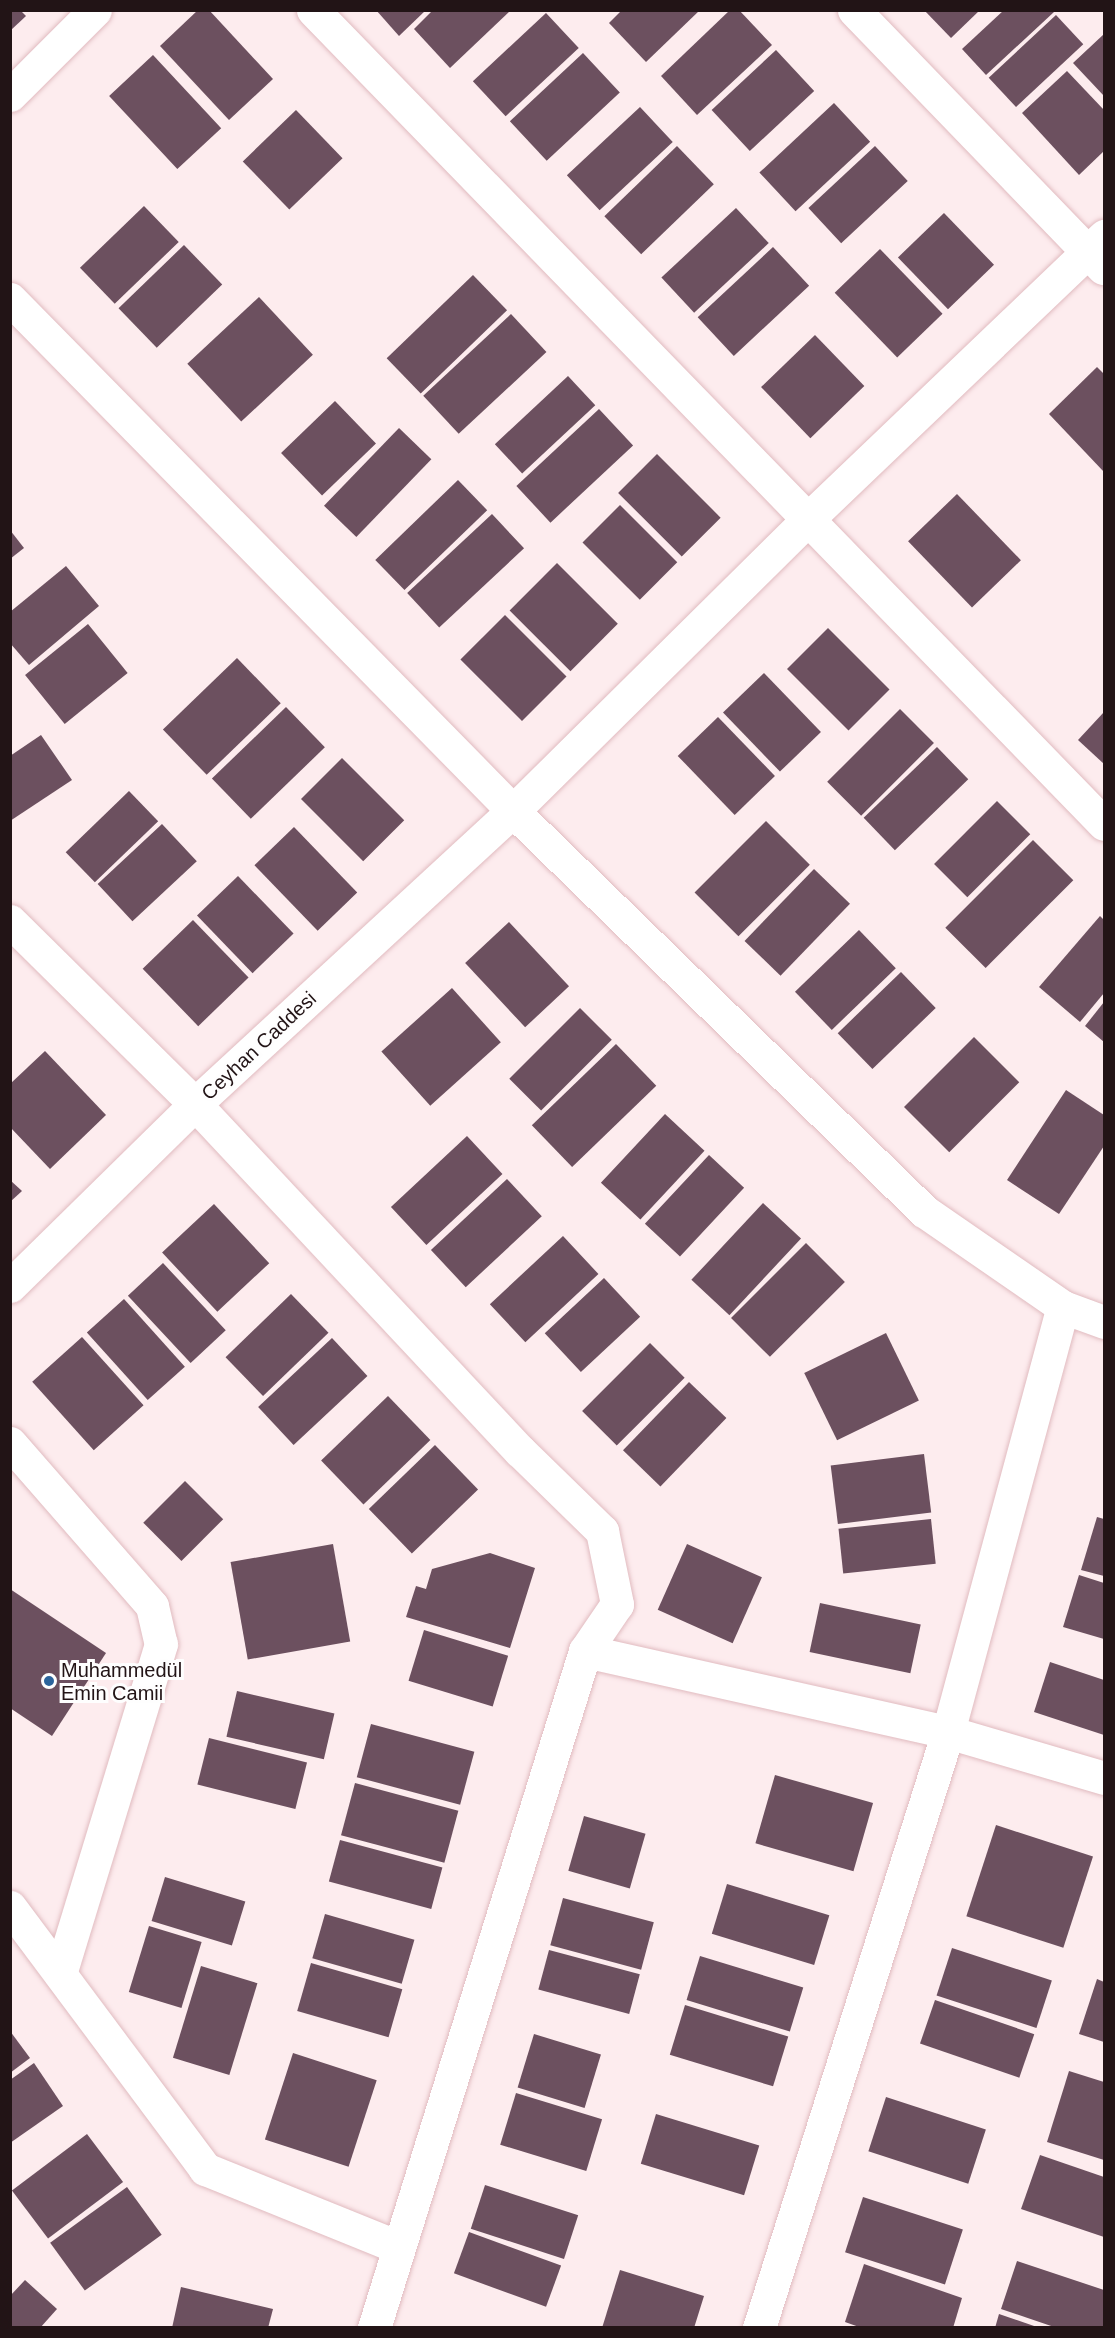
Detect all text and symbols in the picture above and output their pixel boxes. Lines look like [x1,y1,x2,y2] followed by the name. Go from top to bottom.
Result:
[197,987,321,1105] street label: Ceyhan Caddesi
[61,1658,182,1705] place label: Muhammedül Emin Camii
[42,1674,56,1688] marker: Muhammedül Emin Camii

